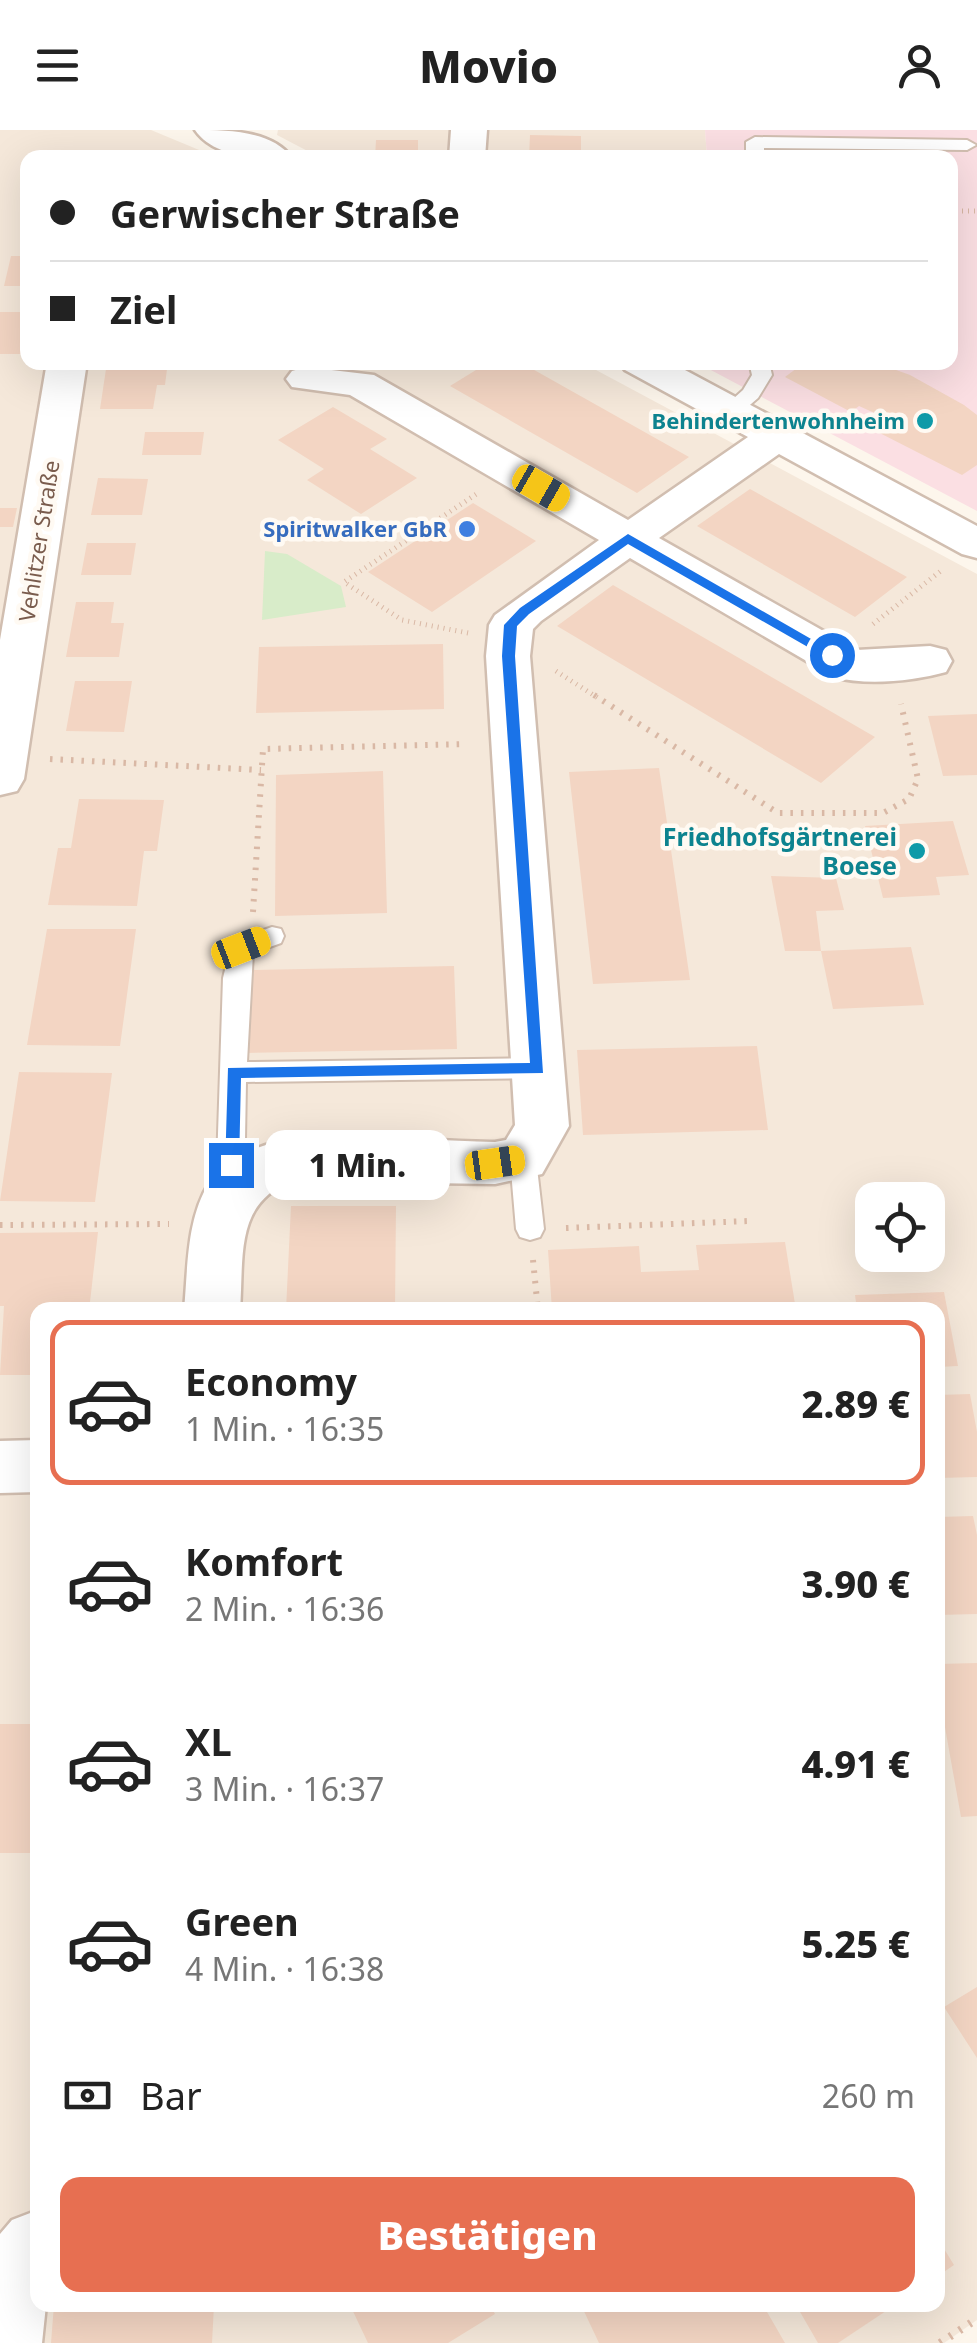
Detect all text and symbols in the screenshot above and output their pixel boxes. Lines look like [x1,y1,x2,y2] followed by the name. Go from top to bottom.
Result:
[419,35,558,96] text: Movio
[30,38,85,93] icon: menu
[892,38,947,93] icon: person
[110,187,460,239] text: Gerwischer Straße
[110,283,177,335] text: Ziel
[652,405,905,435] place label: Behindertenwohnheim
[914,410,936,432] marker: Behindertenwohnheim
[10,458,66,624] street label: Vehlitzer Straße
[508,460,574,516] car
[263,513,448,543] place label: Spiritwalker GbR
[456,518,478,540] marker: Spiritwalker GbR
[810,633,855,678] route start
[663,819,897,882] place label: Friedhofsgärtnerei Boese
[906,840,928,862] marker: Friedhofsgärtnerei Boese
[208,923,274,973] car
[266,1130,451,1200] callout: 1 Min.
[209,1143,254,1188] route end
[309,1143,406,1186] text: 1 Min.
[463,1144,527,1182] car
[855,1182,945,1272] map controls
[855,1182,945,1272] button: locate
[185,1355,357,1407] text: Economy
[65,1358,155,1448] icon: car
[801,1377,910,1429] text: 2.89 €
[185,1407,384,1450] text: 1 Min. · 16:35
[185,1535,343,1587] text: Komfort
[65,1538,155,1628] icon: car
[801,1557,910,1609] text: 3.90 €
[185,1587,384,1630] text: 2 Min. · 16:36
[185,1715,232,1767] text: XL
[65,1718,155,1808] icon: car
[801,1737,910,1789] text: 4.91 €
[185,1767,384,1810] text: 3 Min. · 16:37
[185,1895,299,1947] text: Green
[65,1898,155,1988] icon: car
[801,1917,910,1969] text: 5.25 €
[185,1947,384,1990] text: 4 Min. · 16:38
[60,2068,115,2123] icon: cash
[140,2069,202,2121] text: Bar
[822,2074,915,2117] text: 260 m
[60,2177,915,2292] button: Bestätigen

